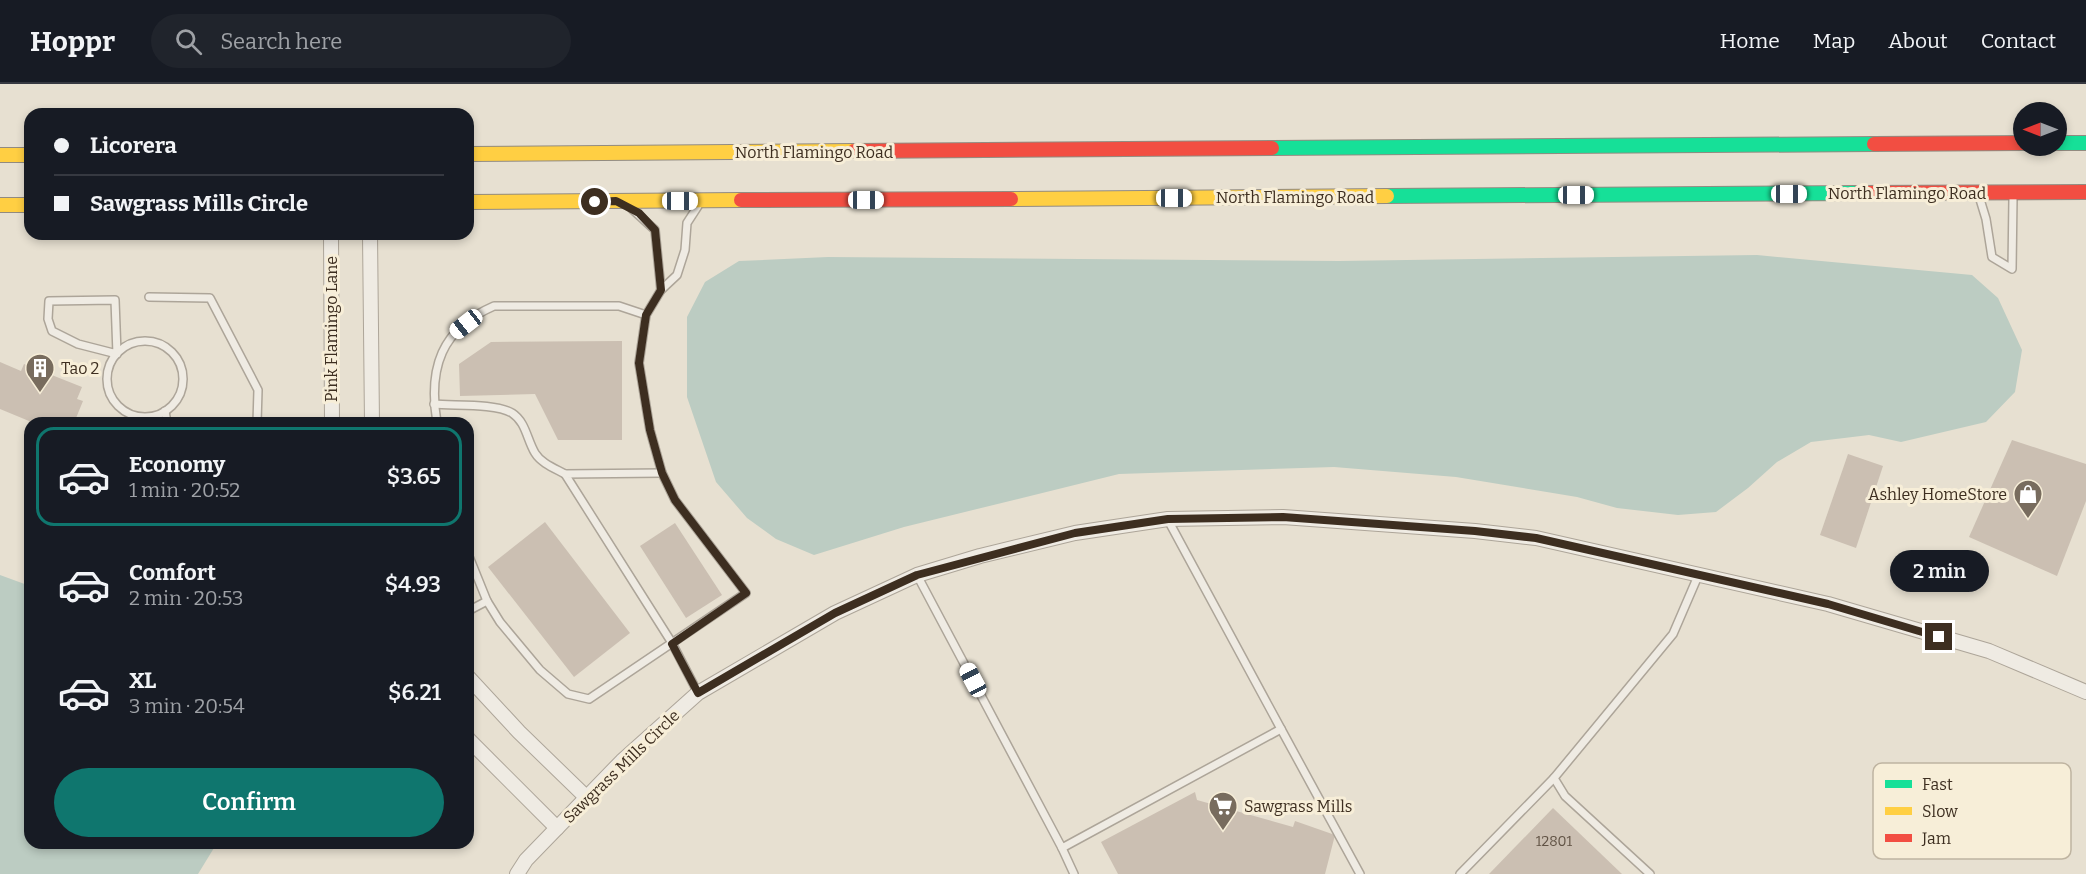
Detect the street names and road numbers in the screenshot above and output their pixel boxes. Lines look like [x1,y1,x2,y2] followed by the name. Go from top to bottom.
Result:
[735,143,894,162] street label: North Flamingo Road
[1828,184,1987,203] street label: North Flamingo Road
[1216,188,1375,207] street label: North Flamingo Road
[322,256,341,402] street label: Pink Flamingo Lane
[559,706,683,827] street label: Sawgrass Mills Circle

